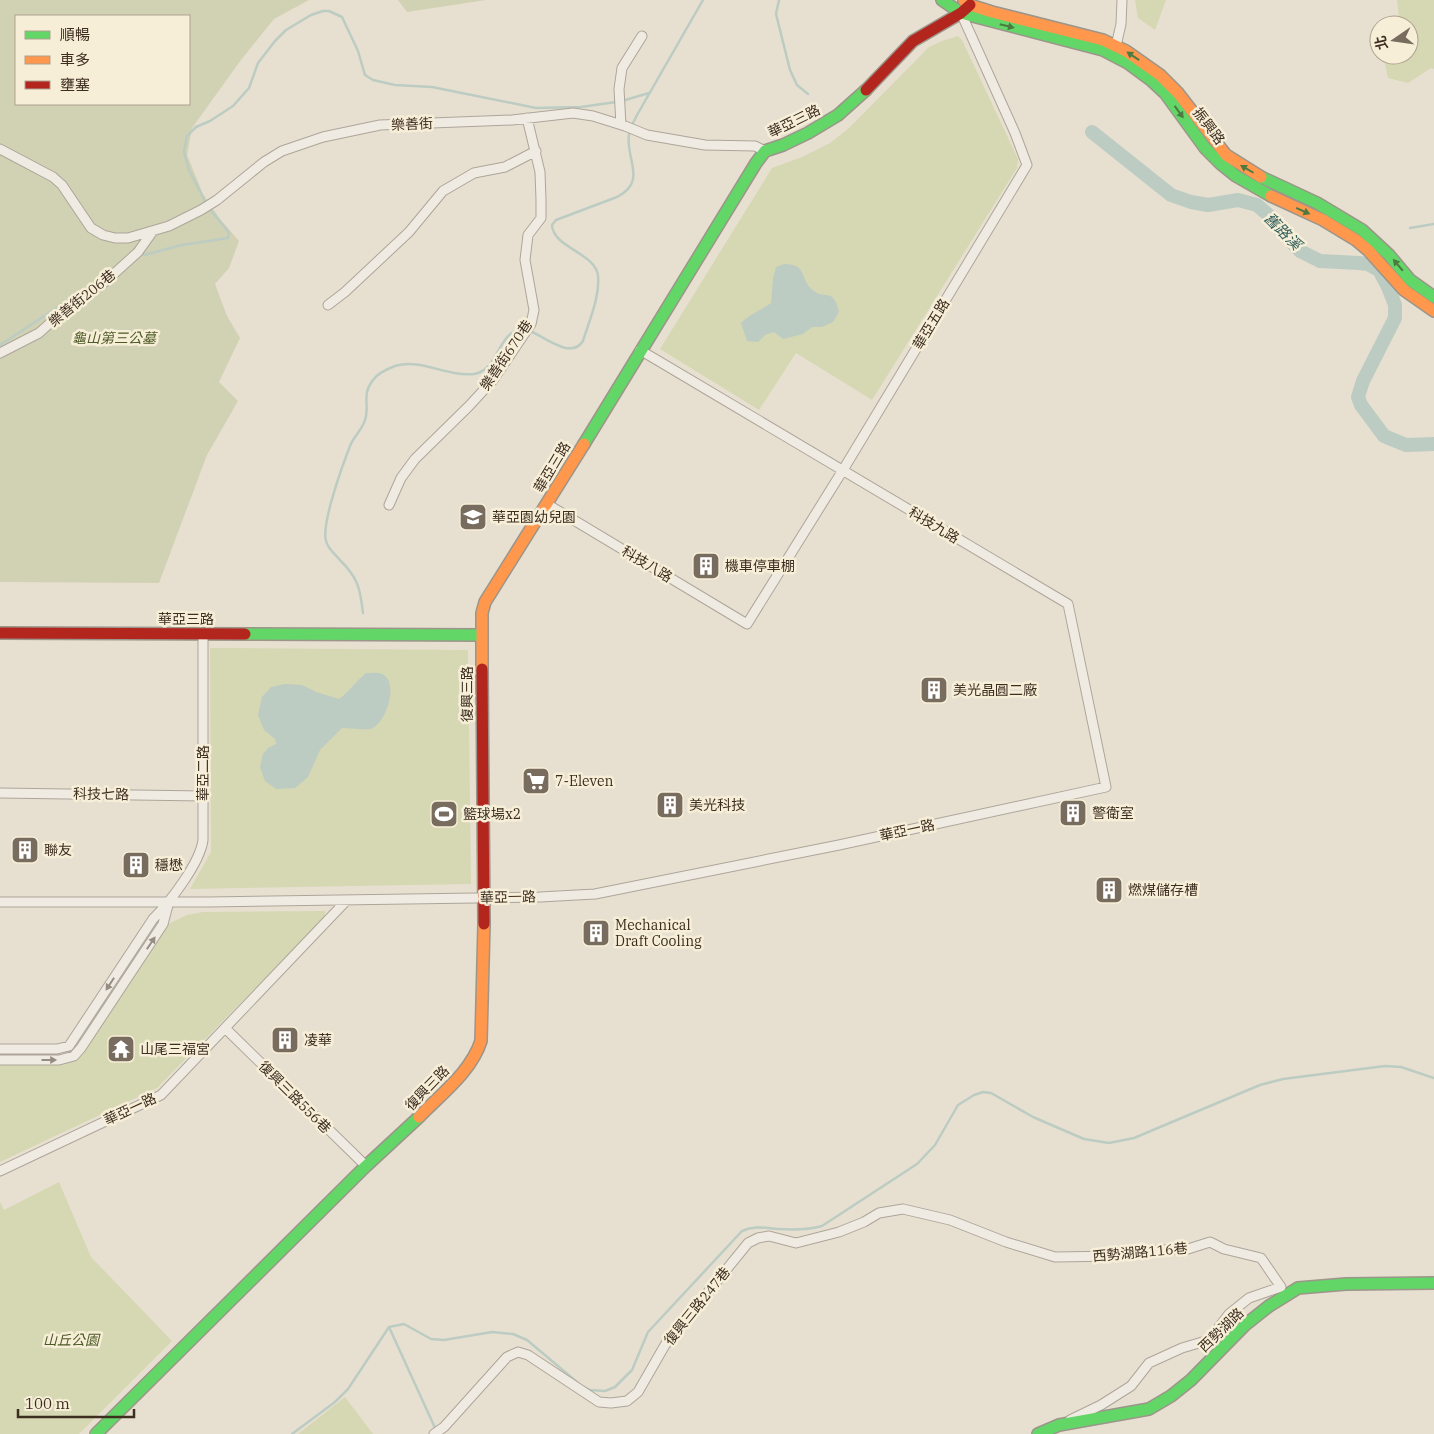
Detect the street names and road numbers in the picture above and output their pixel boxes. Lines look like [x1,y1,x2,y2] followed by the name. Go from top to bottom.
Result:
[765,101,823,141] street label: 華亞三路
[1189,104,1229,148] street label: 振興路
[391,114,433,134] street label: 樂善街
[45,265,119,331] street label: 樂善街206巷
[909,295,953,353] street label: 華亞五路
[476,316,536,394] street label: 樂善街670巷
[530,438,574,496] street label: 華亞三路
[905,503,963,547] street label: 科技九路
[618,542,676,586] street label: 科技八路
[158,610,214,628] street label: 華亞三路
[458,666,476,722] street label: 復興三路
[194,745,212,801] street label: 華亞二路
[73,785,129,803] street label: 科技七路
[878,815,936,845] street label: 華亞一路
[480,888,536,906] street label: 華亞一路
[255,1057,335,1137] street label: 復興三路556巷
[401,1062,453,1114] street label: 復興三路
[101,1089,159,1129] street label: 華亞一路
[1092,1239,1188,1265] street label: 西勢湖路116巷
[660,1263,734,1349] street label: 復興三路247巷
[1195,1304,1247,1356] street label: 西勢湖路

